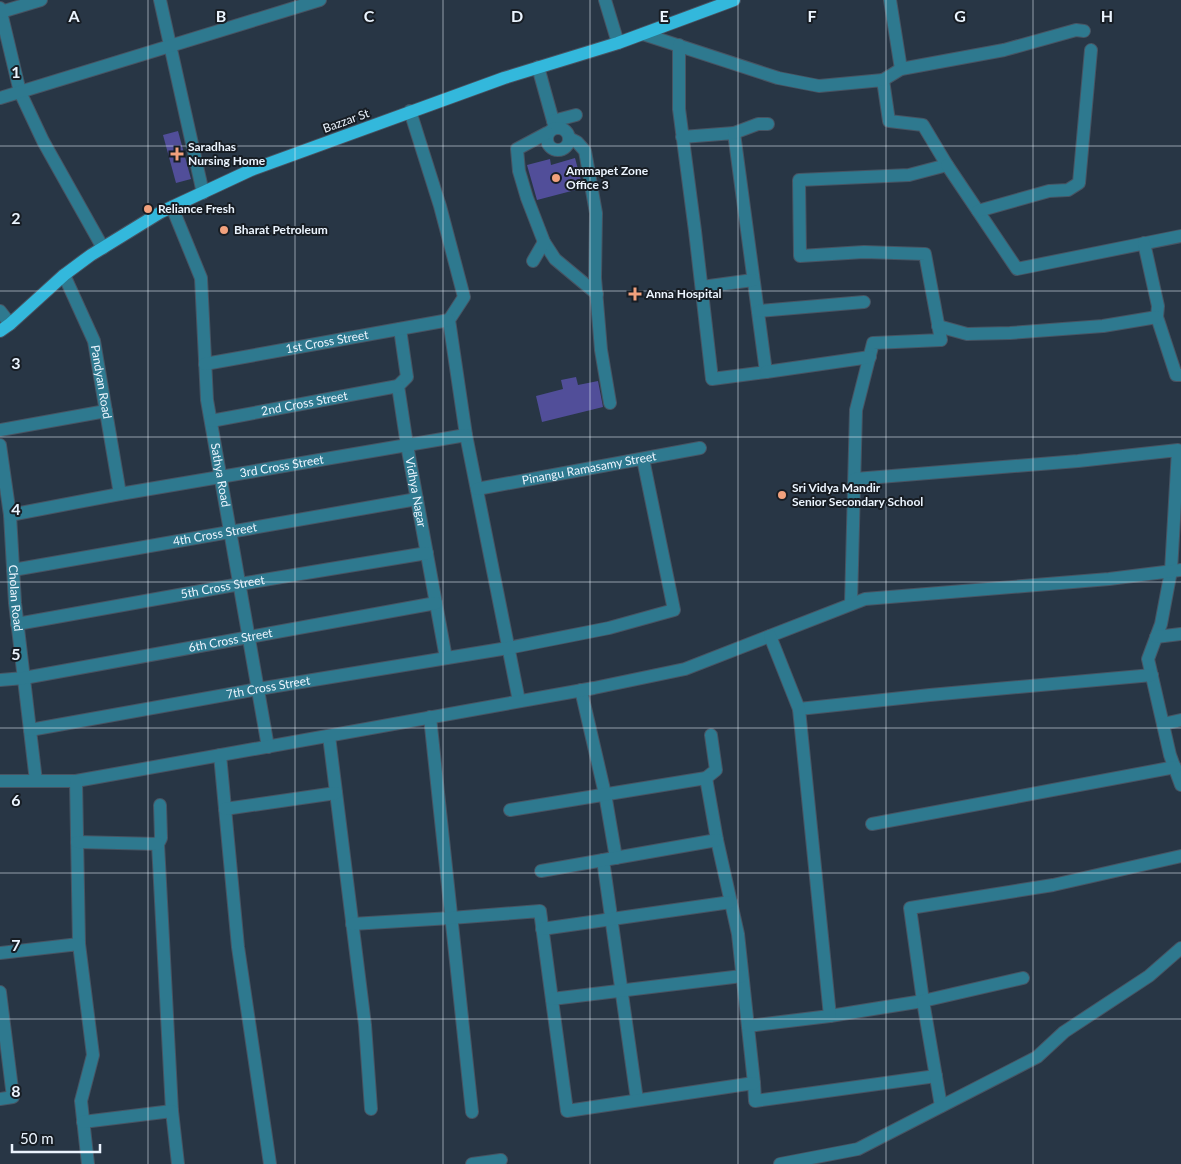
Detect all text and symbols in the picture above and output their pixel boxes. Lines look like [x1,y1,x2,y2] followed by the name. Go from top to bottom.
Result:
[67,6,80,25] text: A
[216,6,226,25] text: B
[364,6,375,25] text: C
[511,6,523,25] text: D
[659,6,669,25] text: E
[807,6,817,25] text: F
[954,6,966,25] text: G
[1101,6,1113,25] text: H
[11,62,21,81] text: 1
[321,105,372,136] street label: Bazzar St
[188,139,266,168] place label: Saradhas Nursing Home
[170,147,184,161] marker: Saradhas Nursing Home
[565,163,649,192] place label: Ammapet Zone Office 3
[550,172,562,184] marker: Ammapet Zone Office 3
[158,201,235,216] place label: Reliance Fresh
[142,203,154,215] marker: Reliance Fresh
[11,208,21,227] text: 2
[234,222,328,237] place label: Bharat Petroleum
[218,224,230,236] marker: Bharat Petroleum
[645,286,722,301] place label: Anna Hospital
[628,287,642,301] marker: Anna Hospital
[284,327,370,356] street label: 1st Cross Street
[88,344,115,420] street label: Pandyan Road
[11,353,21,372] text: 3
[260,387,349,418] street label: 2nd Cross Street
[208,442,234,508] street label: Sathya Road
[521,448,658,488] street label: Pinangu Ramasamy Street
[238,451,325,480] street label: 3rd Cross Street
[402,456,430,529] street label: Vidhya Nagar
[792,480,923,509] place label: Sri Vidya Mandir Senior Secondary School
[776,489,788,501] marker: Sri Vidya Mandir Senior Secondary School
[11,499,21,518] text: 4
[172,519,259,549] street label: 4th Cross Street
[6,564,26,632] street label: Cholan Road
[179,572,266,602] street label: 5th Cross Street
[187,625,274,655] street label: 6th Cross Street
[11,644,21,663] text: 5
[225,672,312,702] street label: 7th Cross Street
[11,790,21,809] text: 6
[11,935,21,954] text: 7
[11,1081,21,1100] text: 8
[12,1122,100,1154] scale bar
[20,1129,54,1147] text: 50 m

